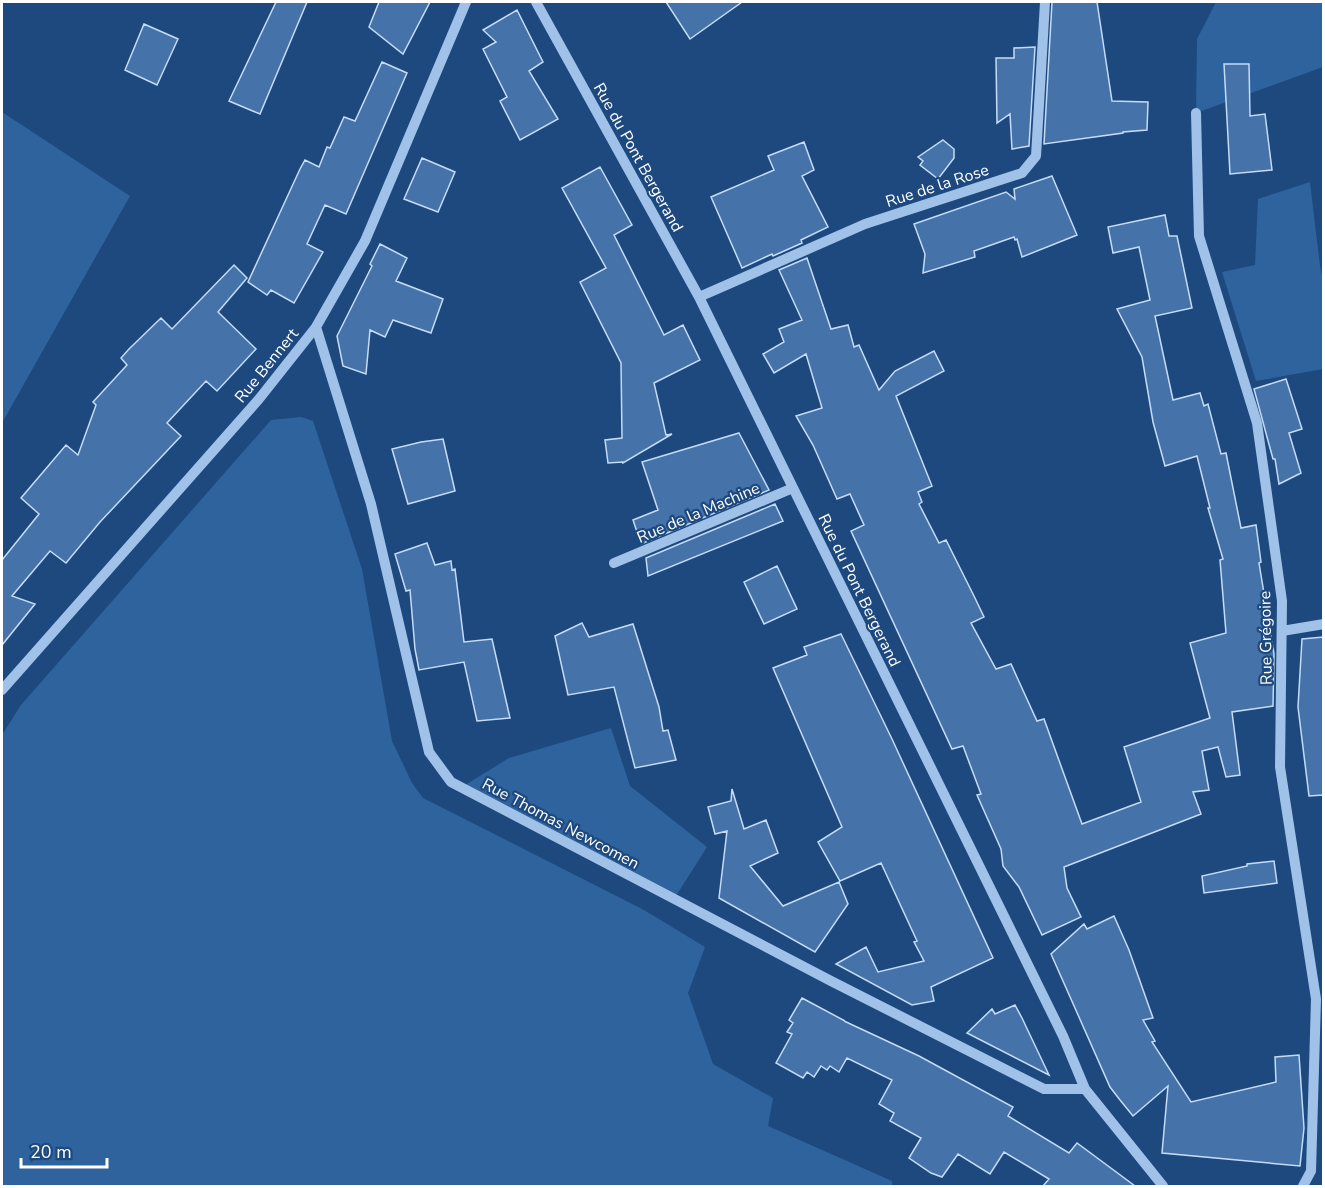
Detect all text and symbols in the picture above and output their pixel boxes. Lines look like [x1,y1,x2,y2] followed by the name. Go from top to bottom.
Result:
[588,79,688,236] street label: Rue du Pont Bergerand
[883,159,992,213] street label: Rue de la Rose
[230,323,304,408] street label: Rue Bennert
[634,477,763,549] street label: Rue de la Machine
[812,510,906,671] street label: Rue du Pont Bergerand
[1254,591,1278,685] street label: Rue Grégoire
[478,773,643,875] street label: Rue Thomas Newcomen
[21,1131,106,1169] scale bar
[30,1140,72,1164] text: 20 m

